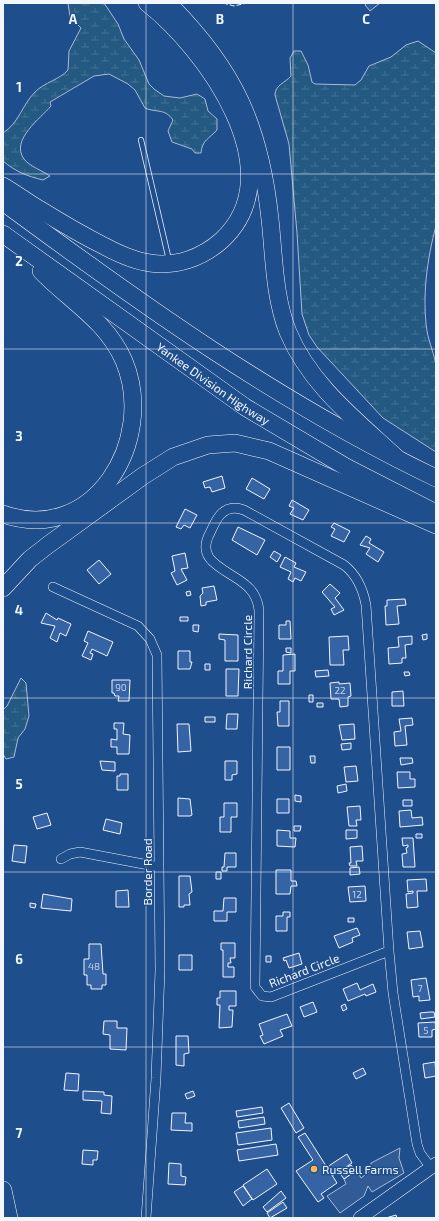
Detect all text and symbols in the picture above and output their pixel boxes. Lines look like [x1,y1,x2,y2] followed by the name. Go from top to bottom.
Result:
[69,11,78,27] text: A
[216,11,224,27] text: B
[362,11,370,27] text: C
[16,79,22,95] text: 1
[15,253,23,269] text: 2
[154,339,273,428] street label: Yankee Division Highway
[15,428,23,444] text: 3
[15,602,23,618] text: 4
[240,615,254,689] street label: Richard Circle
[115,681,127,693] house number: 90
[334,684,346,696] house number: 22
[15,776,23,792] text: 5
[140,838,154,906] street label: Border Road
[352,888,362,900] house number: 12
[267,950,341,990] street label: Richard Circle
[15,951,23,967] text: 6
[88,960,100,972] house number: 48
[417,982,423,994] house number: 7
[423,1024,429,1036] house number: 5
[16,1125,23,1141] text: 7
[322,1162,399,1176] place label: Russell Farms
[309,1164,319,1174] marker: Russell Farms

